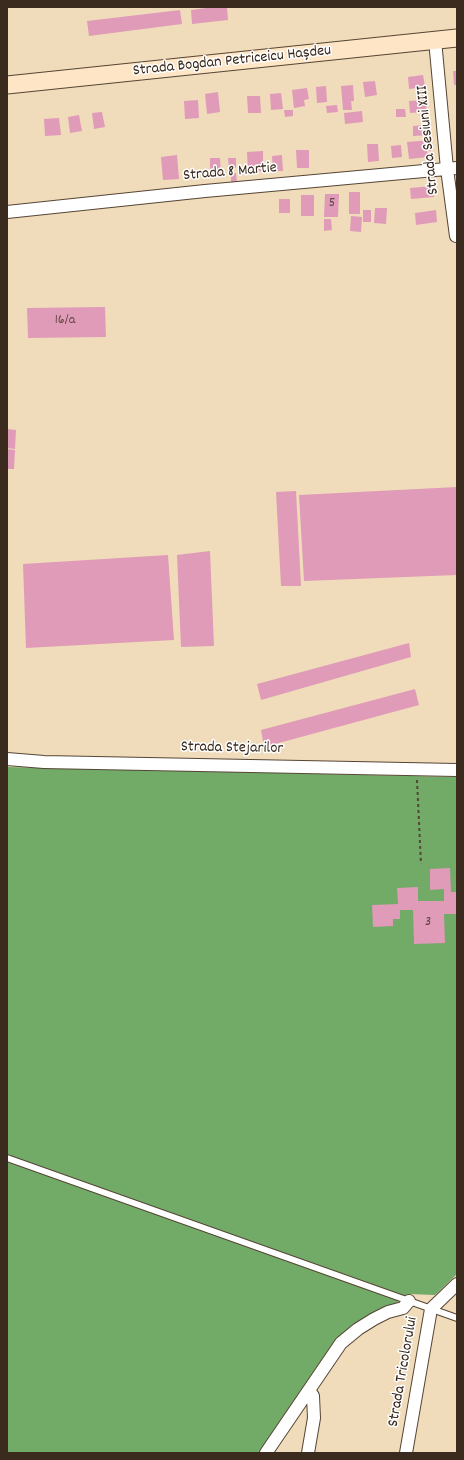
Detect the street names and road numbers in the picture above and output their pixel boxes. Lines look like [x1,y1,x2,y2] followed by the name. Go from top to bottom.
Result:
[132,42,332,82] street label: Strada Bogdan Petriceicu Hașdeu
[414,84,444,196] street label: Strada Sesiuni XIII
[182,159,278,187] street label: Strada 8 Martie
[181,739,283,759] street label: Strada Stejarilor
[385,1316,423,1428] street label: Strada Tricolorului

